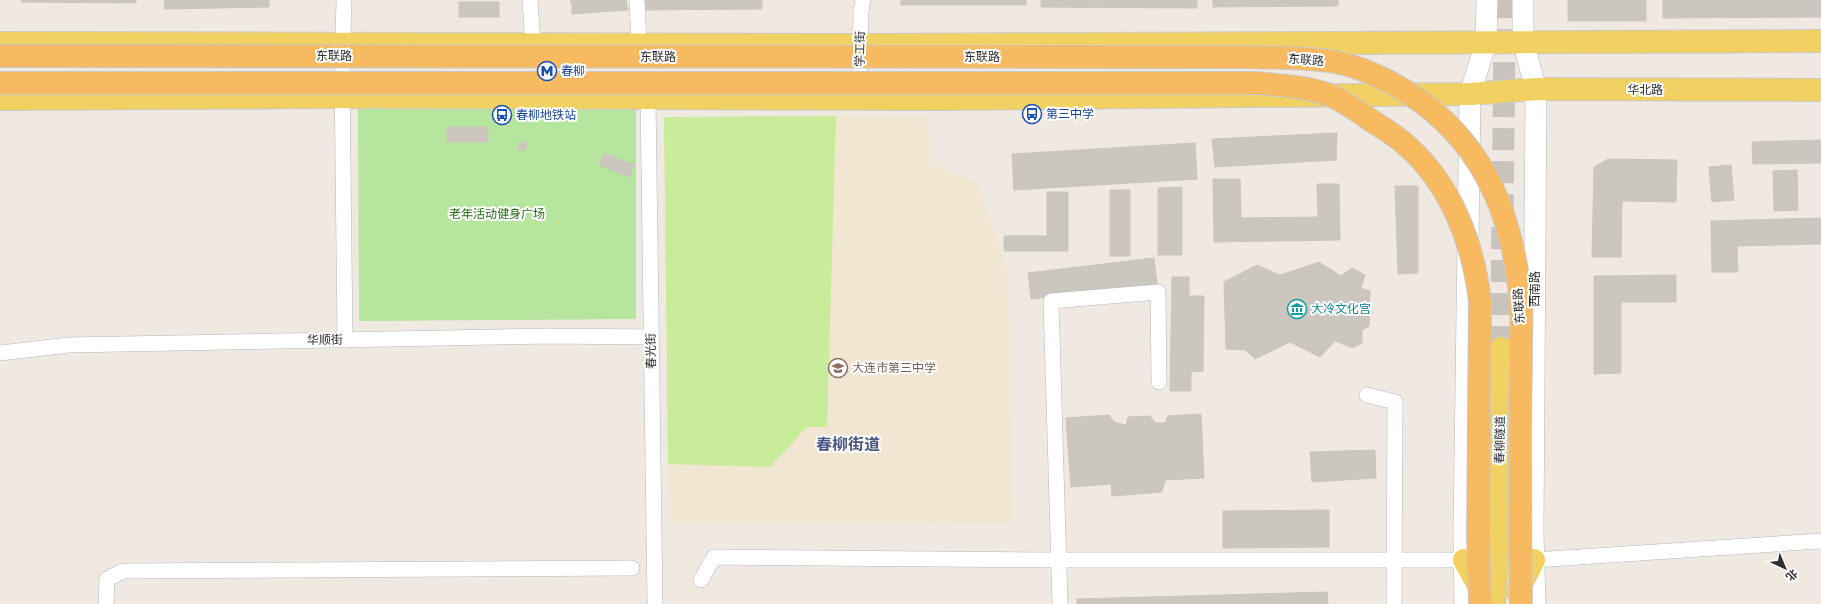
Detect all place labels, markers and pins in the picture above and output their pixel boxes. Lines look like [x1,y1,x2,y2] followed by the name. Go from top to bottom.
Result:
[536,60,558,82] metro station icon: 春柳
[561,61,585,80] place label: 春柳
[1021,103,1043,125] bus stop icon: 第三中学
[491,104,513,126] bus stop icon: 春柳地铁站
[1046,104,1094,123] place label: 第三中学
[516,105,576,124] place label: 春柳地铁站
[1286,298,1308,320] museum icon: 大冷文化宫
[1311,299,1371,318] place label: 大冷文化宫
[827,357,849,379] school or university icon: 大连市第三中学
[852,358,936,377] place label: 大连市第三中学

